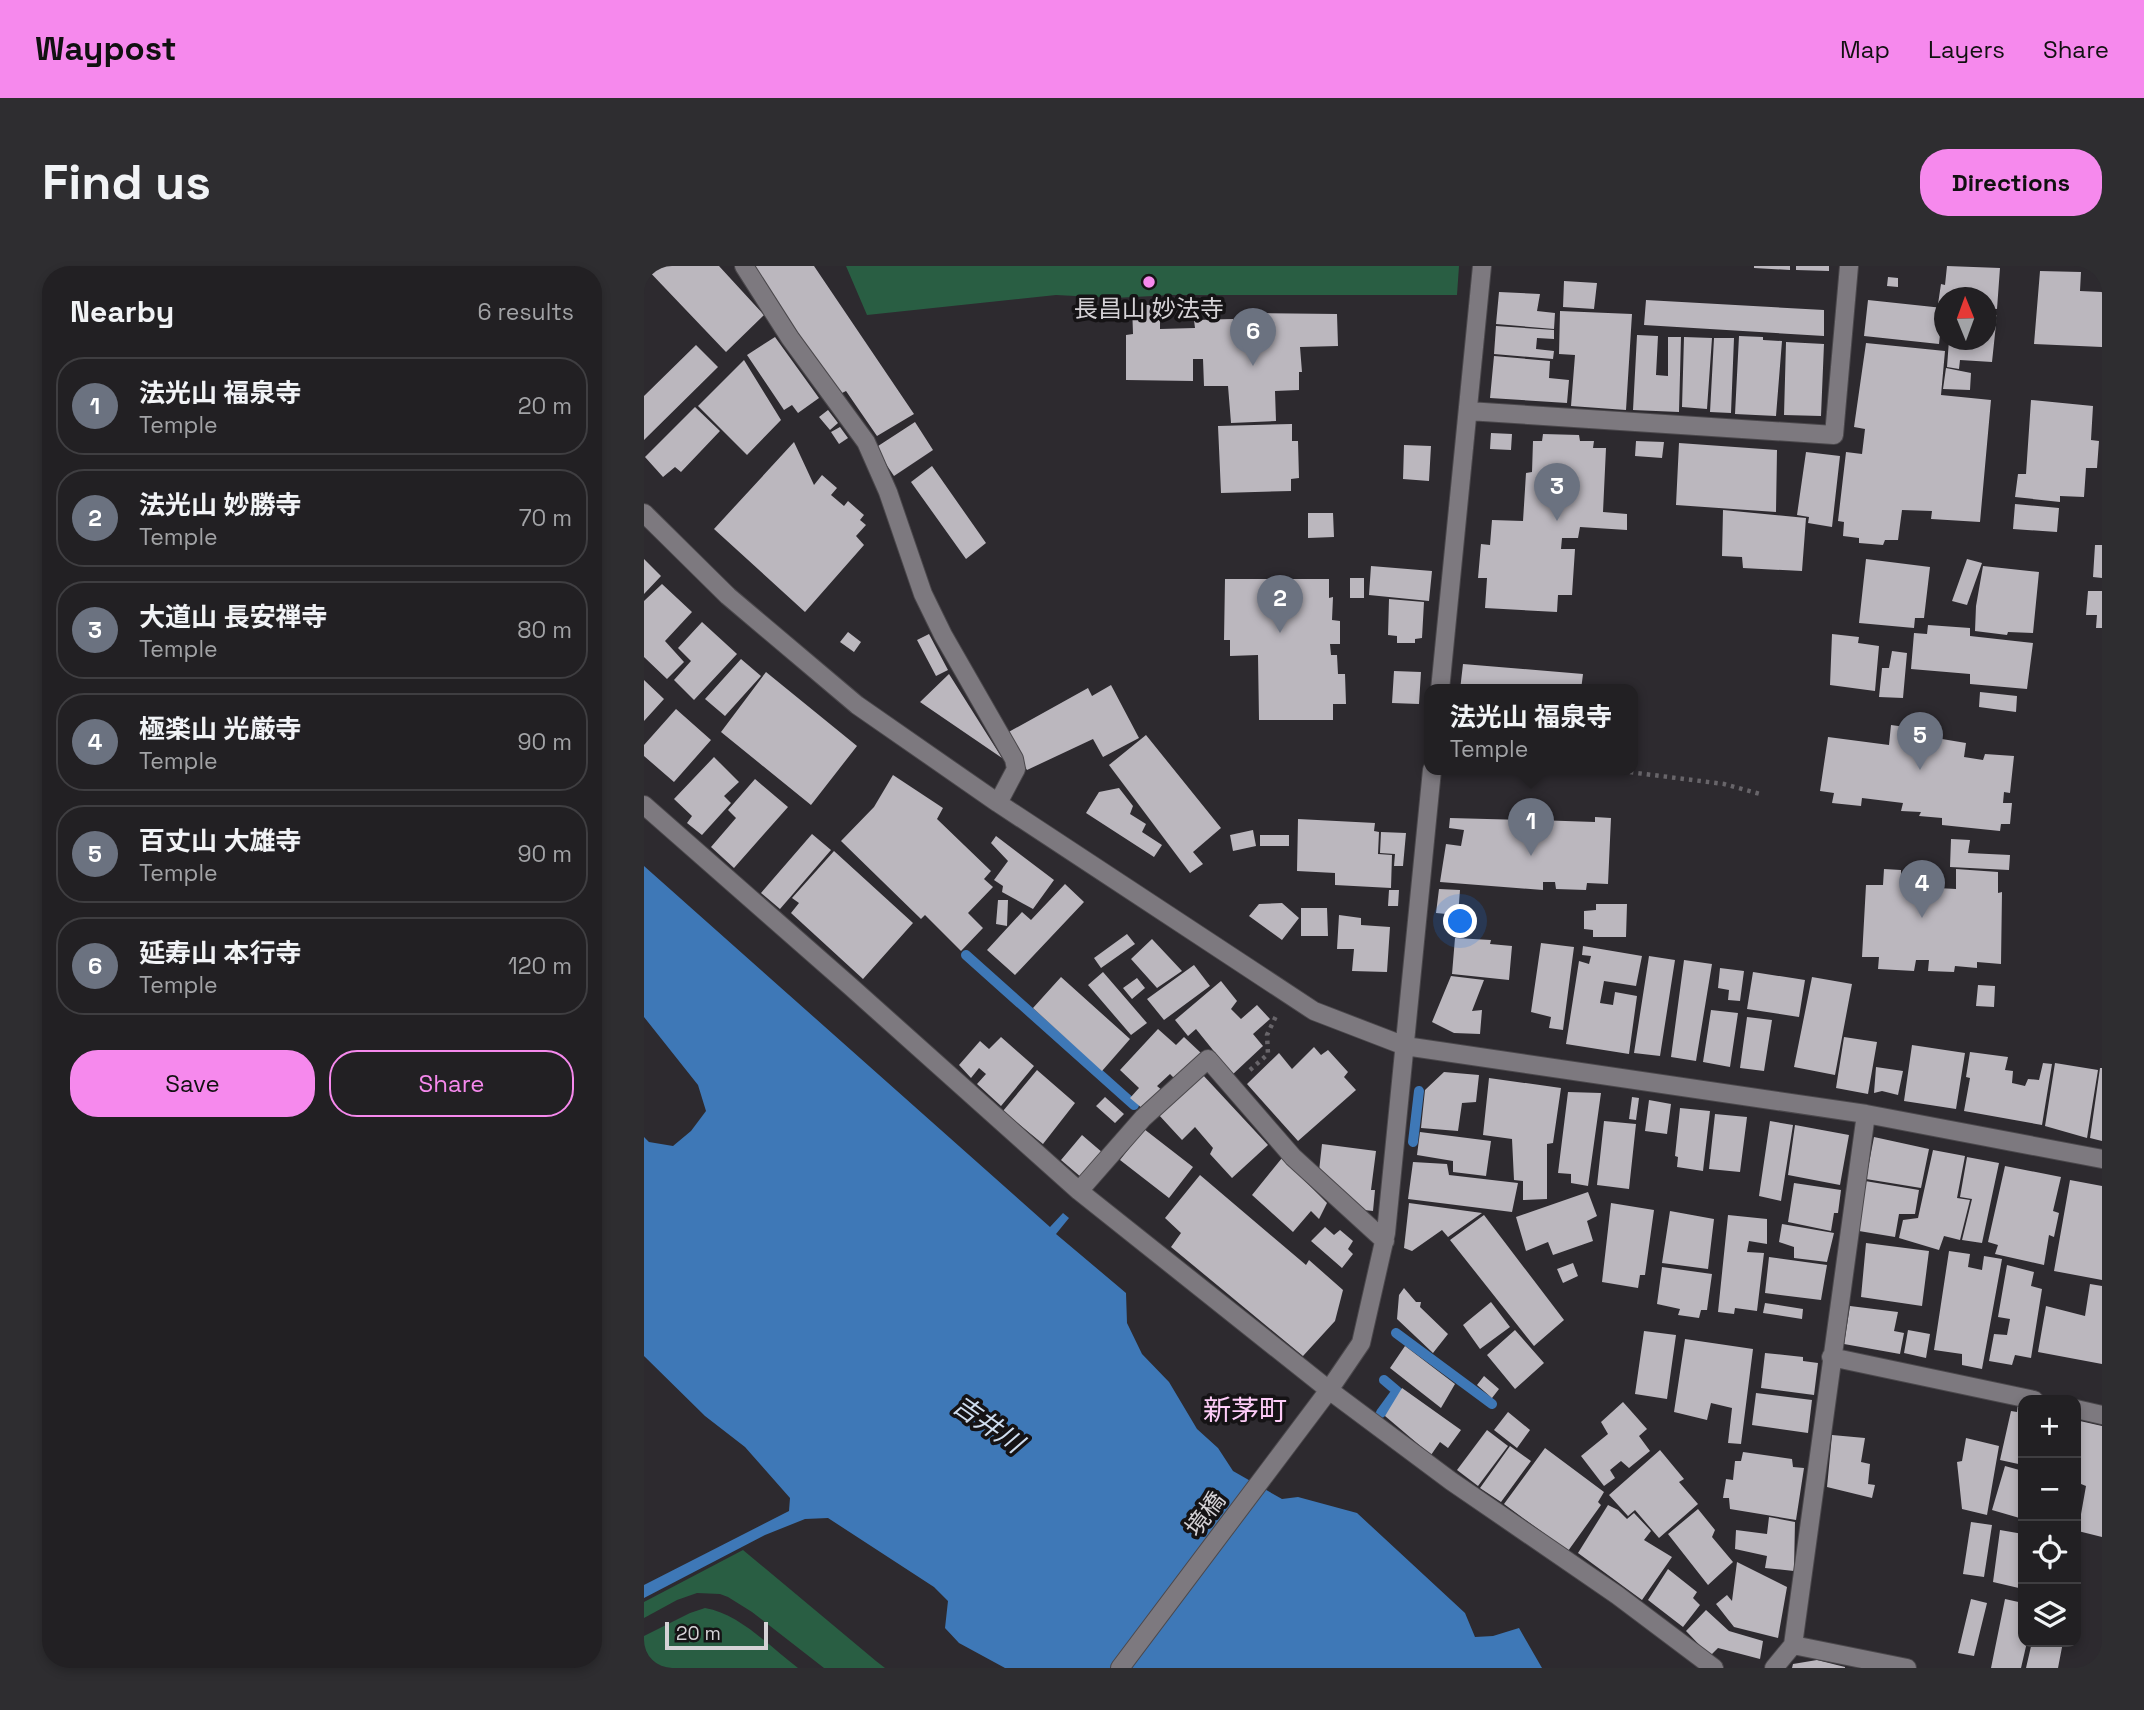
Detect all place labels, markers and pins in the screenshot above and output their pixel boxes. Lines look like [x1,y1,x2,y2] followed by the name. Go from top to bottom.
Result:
[1141,274,1157,290] marker: 長昌山 妙法寺
[1074,293,1224,324] place label: 長昌山 妙法寺
[1230,308,1276,366] pin: 6
[1534,463,1580,521] pin: 3
[1257,575,1303,633] pin: 2
[1897,712,1943,770] pin: 5
[1508,798,1554,856] pin: 1
[1899,860,1945,918] pin: 4

